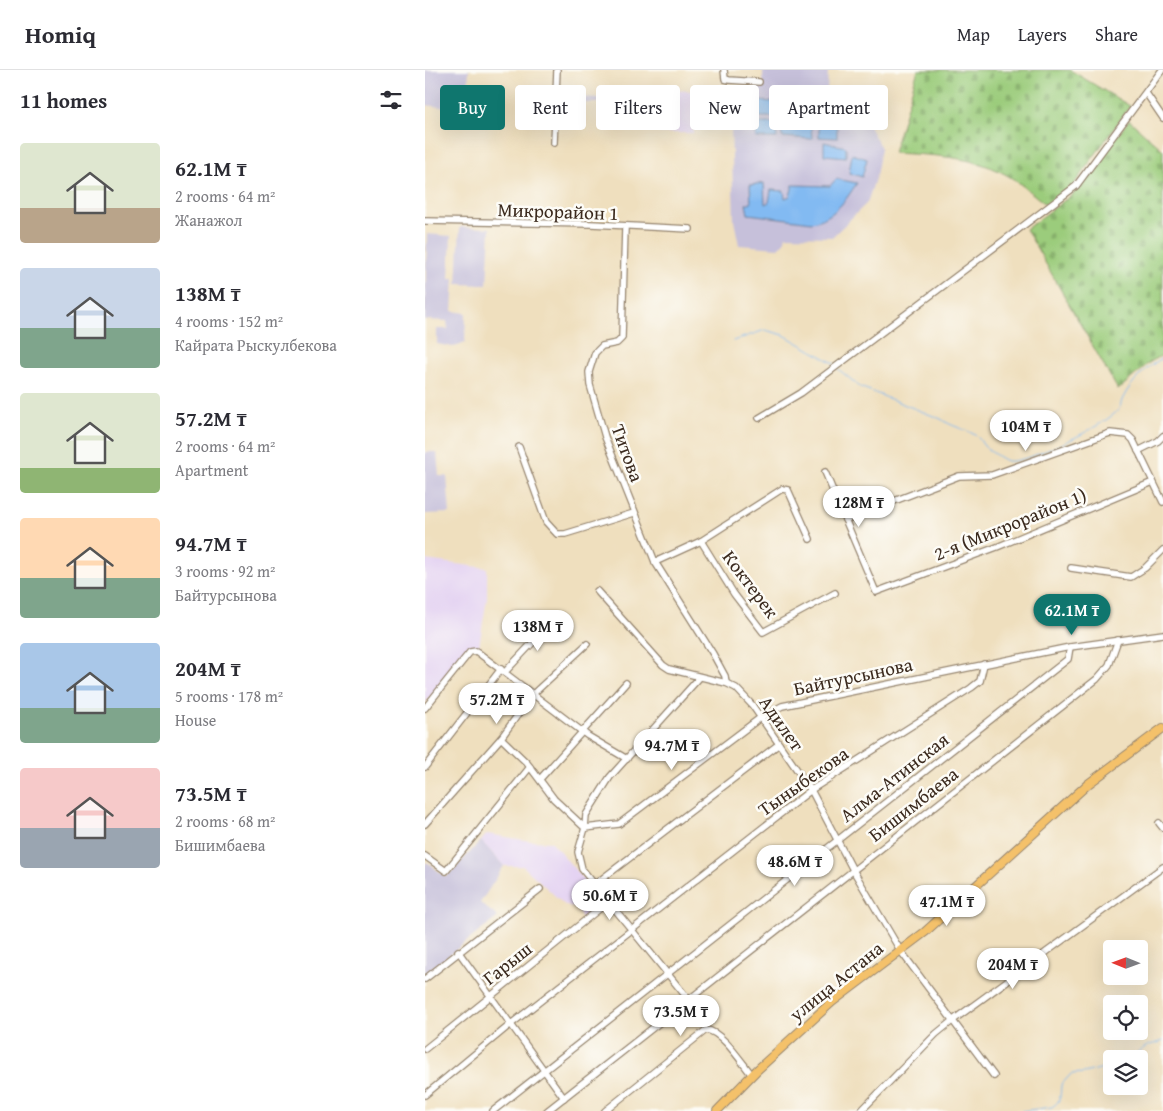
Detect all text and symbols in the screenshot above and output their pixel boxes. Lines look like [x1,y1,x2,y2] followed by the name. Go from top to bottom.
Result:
[25,17,96,52] text: Homiq
[957,21,990,48] text: Map
[1018,21,1067,48] text: Layers
[1095,21,1138,48] text: Share
[20,85,107,116] text: 11 homes
[440,85,505,130] chip: Buy
[515,85,586,130] chip: Rent
[596,85,680,130] chip: Filters
[690,85,759,130] chip: New
[769,85,888,130] chip: Apartment
[377,86,405,114] icon: filters
[175,153,247,184] text: 62.1M ₸
[60,163,120,223] icon: home
[175,184,275,208] text: 2 rooms · 64 m²
[497,195,619,227] street label: Микрорайон 1
[175,208,242,232] text: Жанажол
[175,278,241,309] text: 138M ₸
[60,288,120,348] icon: home
[175,309,283,333] text: 4 rooms · 152 m²
[175,333,337,357] text: Кайрата Рыскулбекова
[175,403,247,434] text: 57.2M ₸
[985,410,1067,452] pin: 104M ₸
[60,413,120,473] icon: home
[1001,414,1051,438] text: 104M ₸
[605,420,651,486] street label: Титова
[175,434,275,458] text: 2 rooms · 64 m²
[175,458,248,482] text: Apartment
[929,481,1091,567] street label: 2-я (Микрорайон 1)
[818,486,900,528] pin: 128M ₸
[834,490,884,514] text: 128M ₸
[175,528,247,559] text: 94.7M ₸
[60,538,120,598] icon: home
[716,544,786,624] street label: Коктерек
[175,559,275,583] text: 3 rooms · 92 m²
[175,583,277,607] text: Байтурсынова
[1026,594,1118,636] pin: 62.1M ₸
[1045,598,1099,622] text: 62.1M ₸
[497,610,579,652] pin: 138M ₸
[513,614,563,638] text: 138M ₸
[791,650,915,702] street label: Байтурсынова
[175,653,241,684] text: 204M ₸
[60,663,120,723] icon: home
[451,682,543,725] pin: 57.2M ₸
[175,684,283,708] text: 5 rooms · 178 m²
[470,687,524,711] text: 57.2M ₸
[753,690,812,757] street label: Адилет
[175,708,216,732] text: House
[834,725,955,828] street label: Алма-Атинская
[626,728,718,771] pin: 94.7M ₸
[645,733,699,757] text: 94.7M ₸
[752,739,854,823] street label: Тыныбекова
[862,760,964,848] street label: Бишимбаева
[175,778,247,809] text: 73.5M ₸
[60,788,120,848] icon: home
[175,809,275,833] text: 2 rooms · 68 m²
[175,833,265,857] text: Бишимбаева
[749,844,841,887] pin: 48.6M ₸
[768,849,822,873] text: 48.6M ₸
[564,878,656,921] pin: 50.6M ₸
[583,883,637,907] text: 50.6M ₸
[901,884,993,927] pin: 47.1M ₸
[920,889,974,913] text: 47.1M ₸
[782,934,889,1028] street label: улица Астана
[476,935,538,991] street label: Гарыш
[1103,940,1147,985] north arrow
[1103,940,1148,1095] map controls
[972,948,1054,990] pin: 204M ₸
[988,952,1038,976] text: 204M ₸
[635,994,727,1037] pin: 73.5M ₸
[1103,995,1148,1040] button: locate
[654,999,708,1023] text: 73.5M ₸
[1103,1050,1148,1095] button: layers

